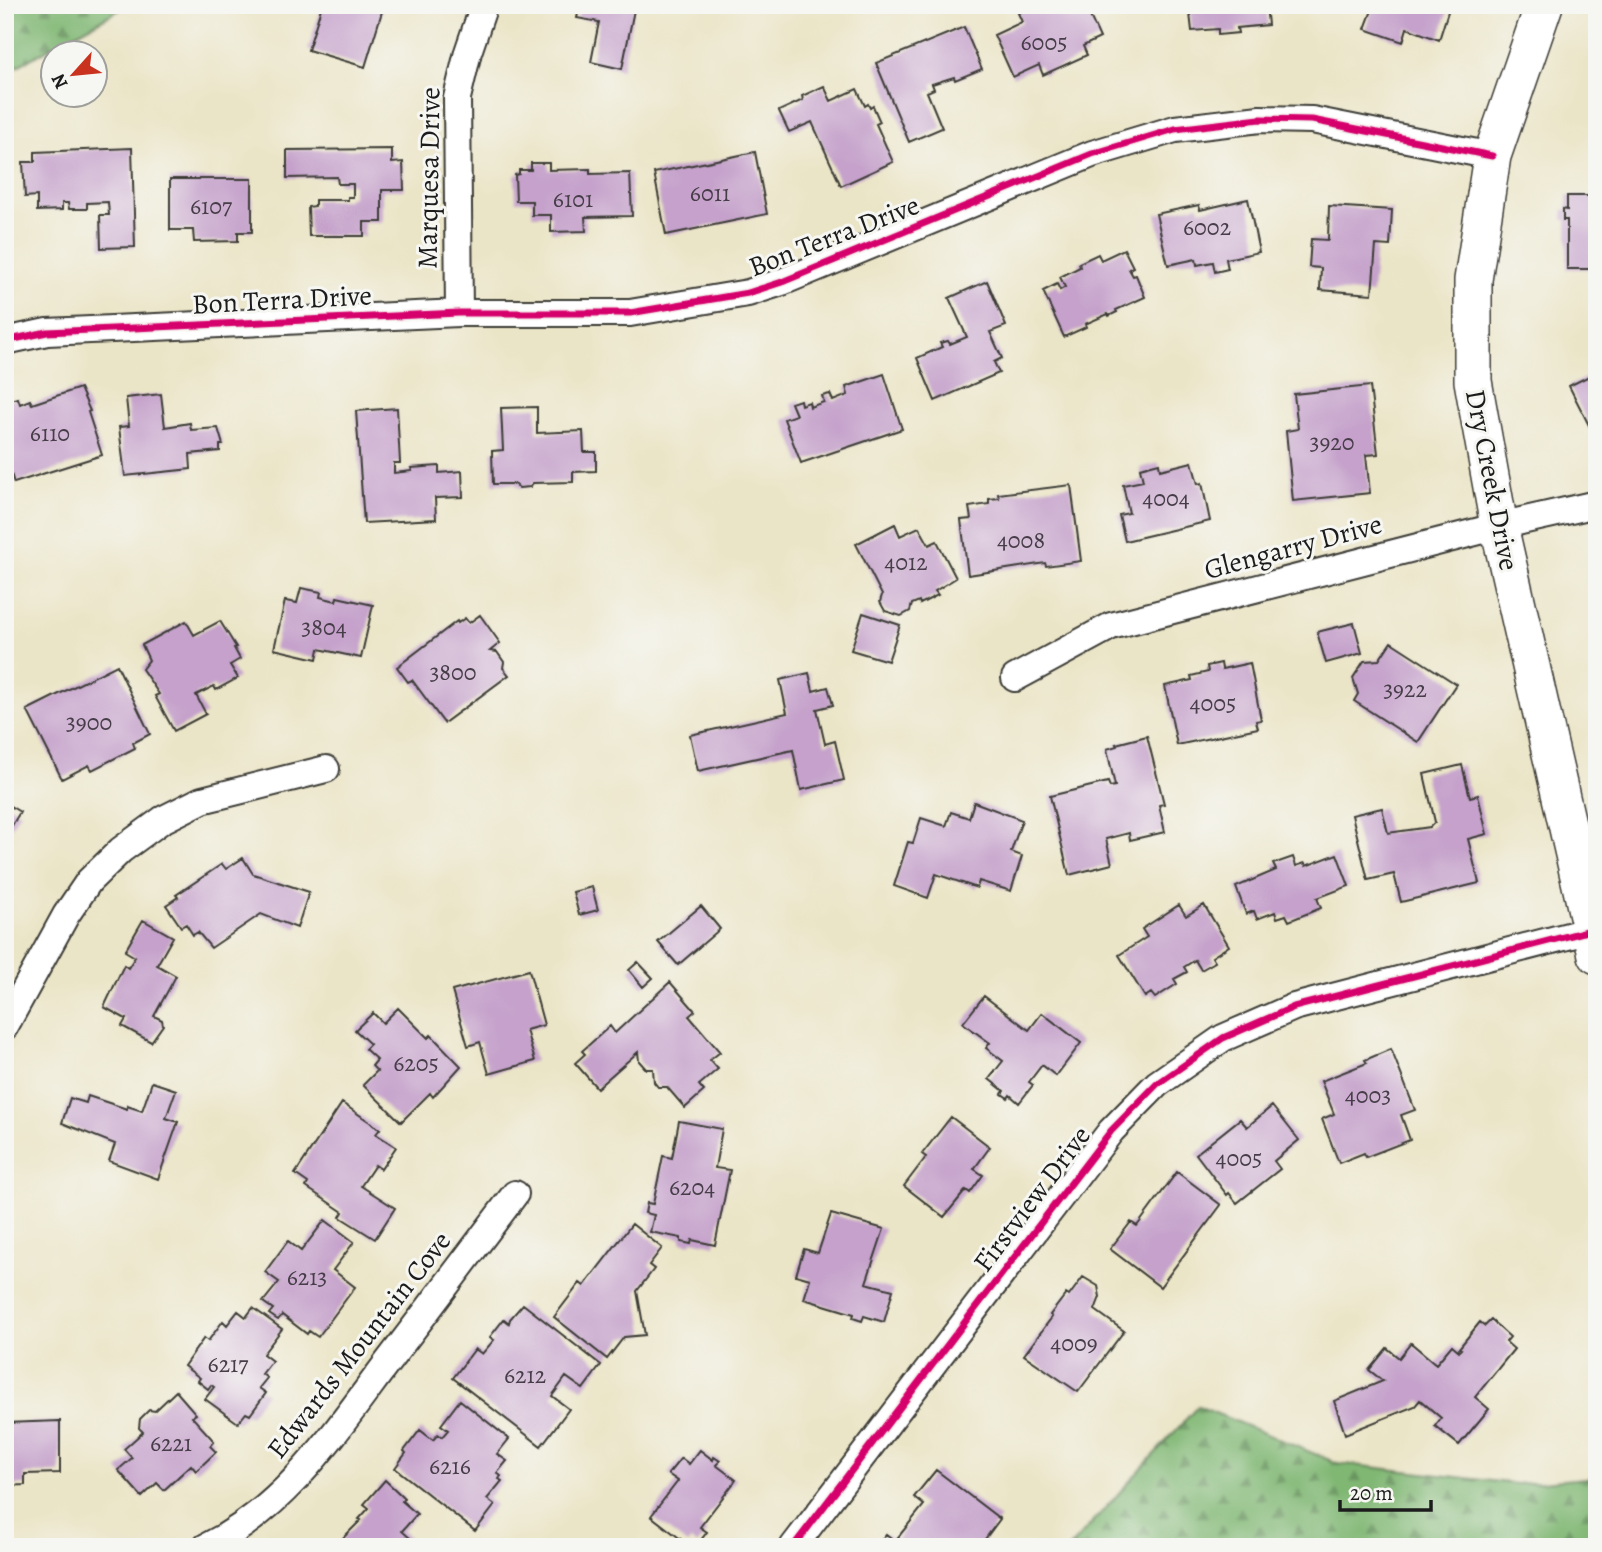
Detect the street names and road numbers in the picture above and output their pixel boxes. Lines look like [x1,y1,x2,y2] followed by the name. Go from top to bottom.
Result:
[408,87,450,269] street label: Marquesa Drive
[743,186,925,286] street label: Bon Terra Drive
[191,276,373,324] street label: Bon Terra Drive
[1456,386,1528,574] street label: Dry Creek Drive
[1200,505,1386,589] street label: Glengarry Drive
[964,1118,1100,1280] street label: Firstview Drive
[258,1223,460,1467] street label: Edwards Mountain Cove

